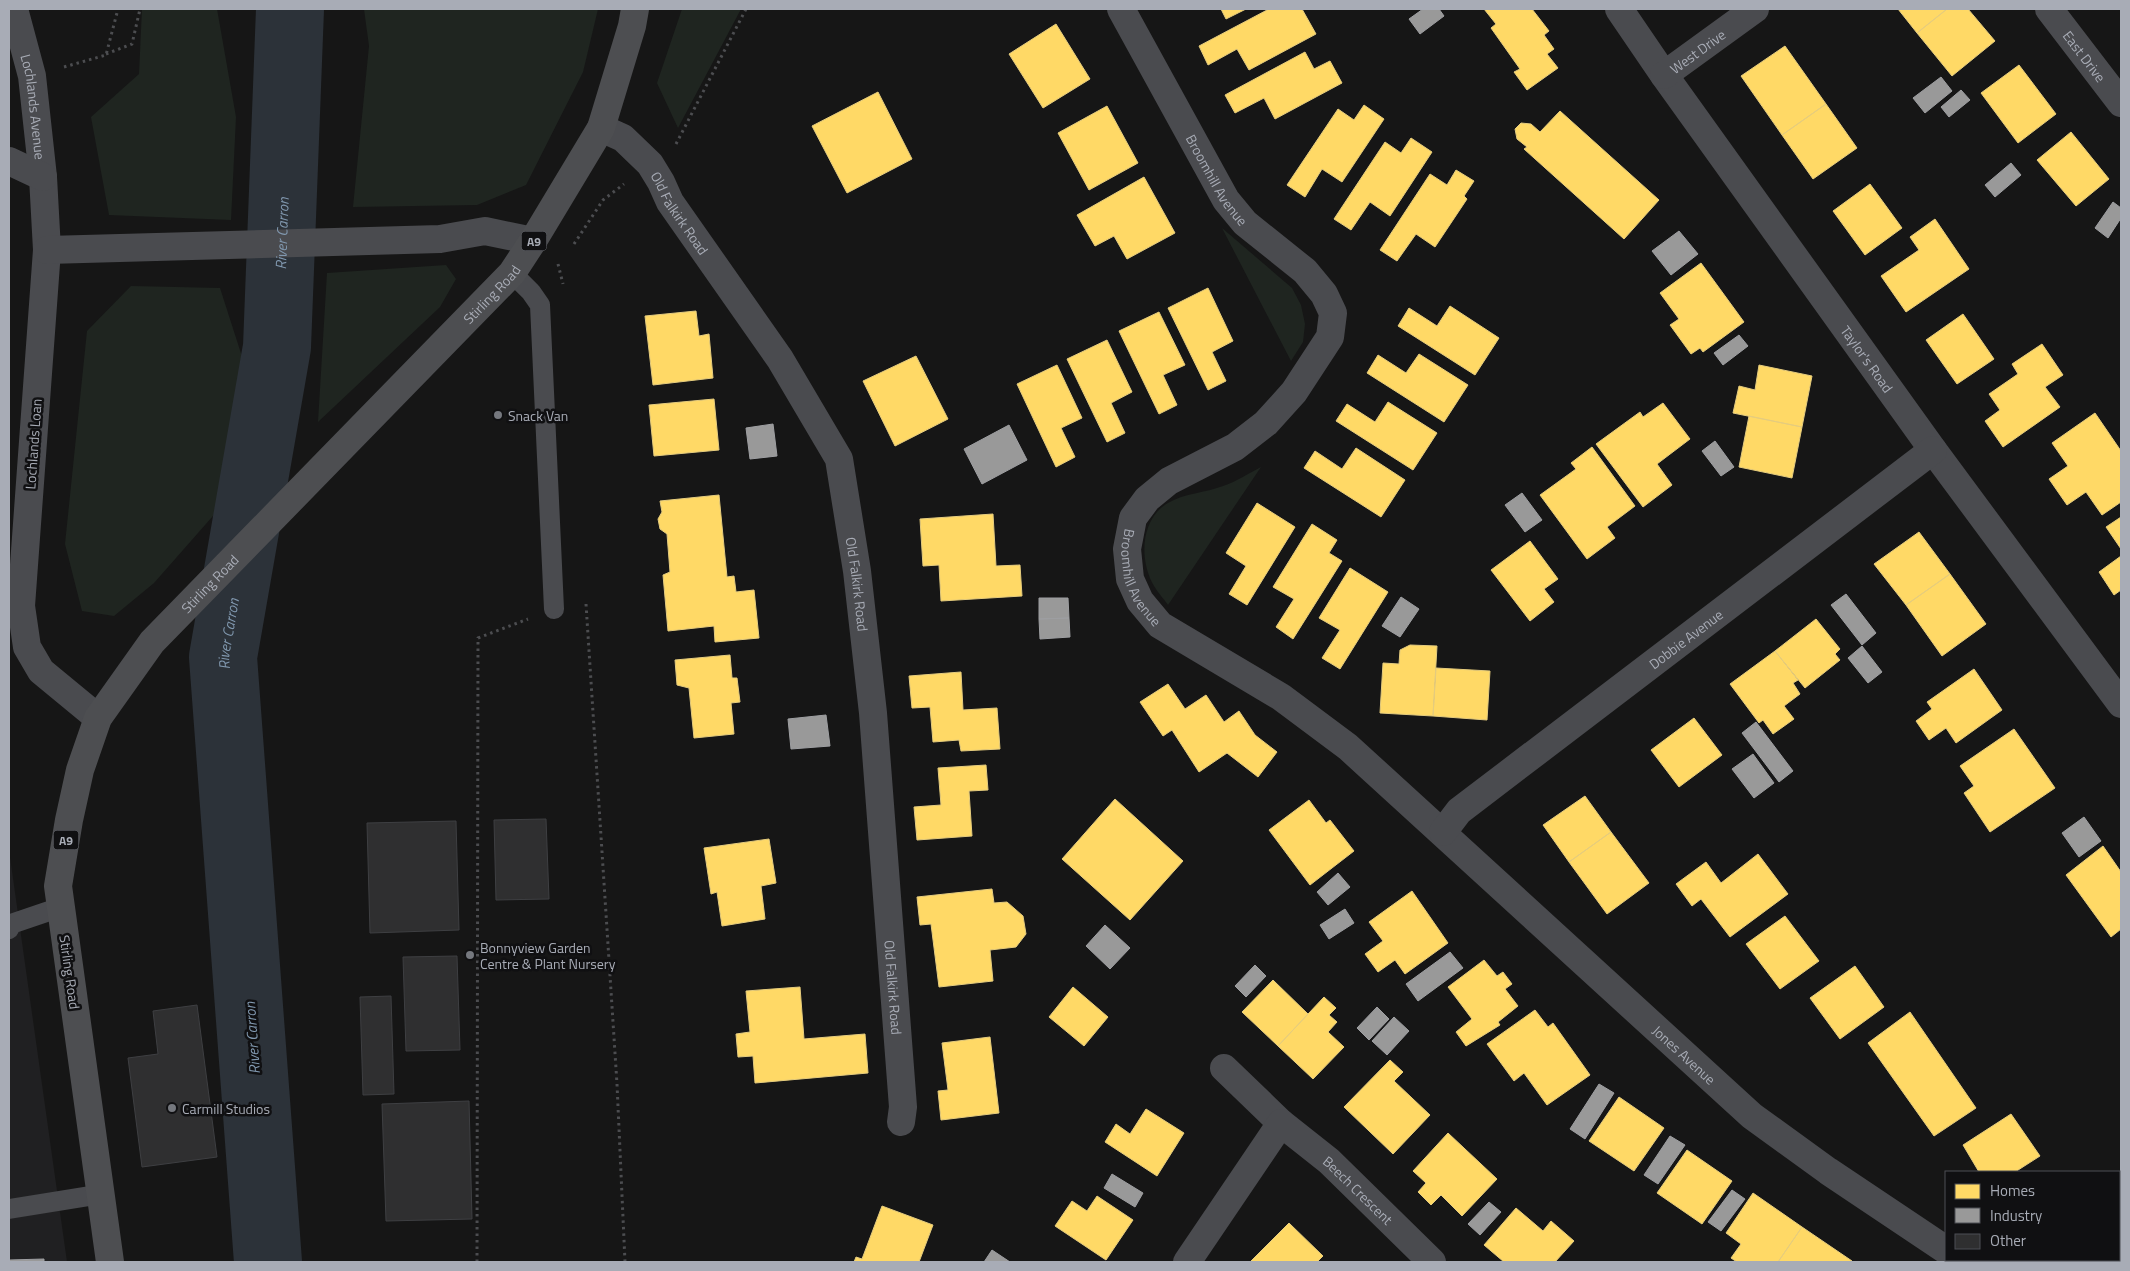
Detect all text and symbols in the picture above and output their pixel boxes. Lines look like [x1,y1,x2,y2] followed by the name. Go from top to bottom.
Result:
[1665,24,1729,78] street label: West Drive
[2058,26,2111,86] street label: East Drive
[16,52,52,160] street label: Lochlands Avenue
[1181,130,1253,230] street label: Broomhill Avenue
[646,167,714,259] street label: Old Falkirk Road
[268,196,294,270] water label: River Carron
[522,232,546,250] road number: A9
[458,261,525,328] street label: Stirling Road
[1836,321,1899,397] street label: Taylor's Road
[19,398,47,490] street label: Lochlands Loan
[508,405,568,426] place label: Snack Van
[492,409,504,421] marker: Snack Van
[1117,527,1167,630] street label: Broomhill Avenue
[841,535,874,632] street label: Old Falkirk Road
[176,549,243,617] street label: Stirling Road
[211,596,245,671] water label: River Carron
[1644,603,1727,674] street label: Dobbie Avenue
[54,830,78,850] road number: A9
[54,934,86,1010] street label: Stirling Road
[480,937,616,974] place label: Bonnyview Garden Centre & Plant Nursery
[880,939,908,1036] street label: Old Falkirk Road
[464,949,476,961] marker: Bonnyview Garden Centre & Plant Nursery
[238,1001,266,1075] water label: River Carron
[1648,1020,1721,1089] street label: Jones Avenue
[182,1098,270,1119] place label: Carmill Studios
[166,1102,178,1114] marker: Carmill Studios
[1319,1150,1398,1229] street label: Beech Crescent
[1945,1171,2120,1261] legend
[1990,1179,2035,1202] text: Homes
[1990,1204,2042,1227] text: Industry
[1990,1229,2026,1252] text: Other

